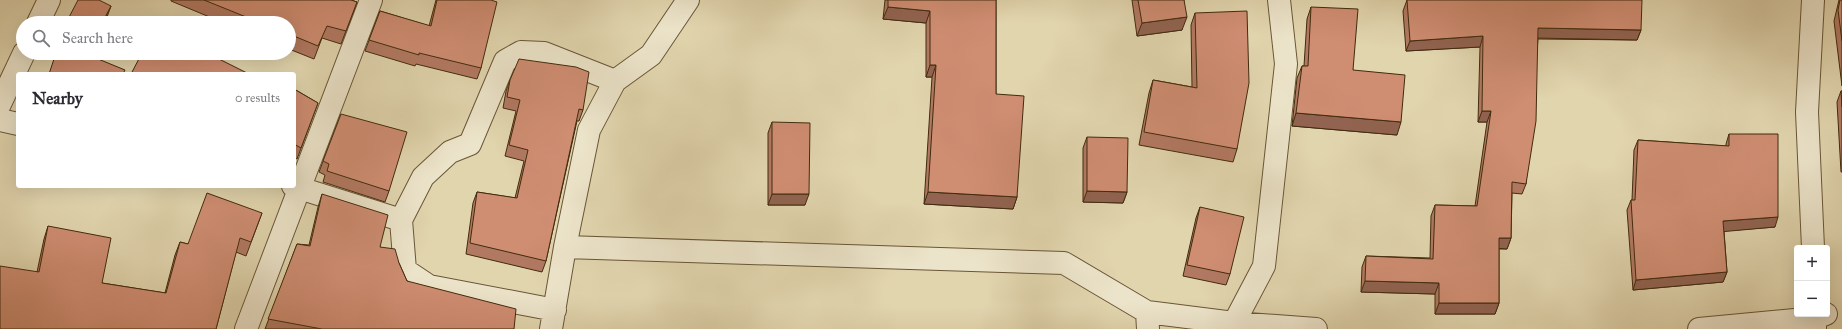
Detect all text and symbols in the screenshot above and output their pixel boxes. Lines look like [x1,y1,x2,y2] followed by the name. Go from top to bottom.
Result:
[16,16,296,60] search box
[30,27,52,49] icon: search
[62,29,133,47] text: Search here
[32,88,83,109] text: Nearby
[235,90,280,106] text: 0 results
[1794,245,1830,317] map controls
[1794,245,1830,281] button: +
[1794,281,1830,317] button: −

